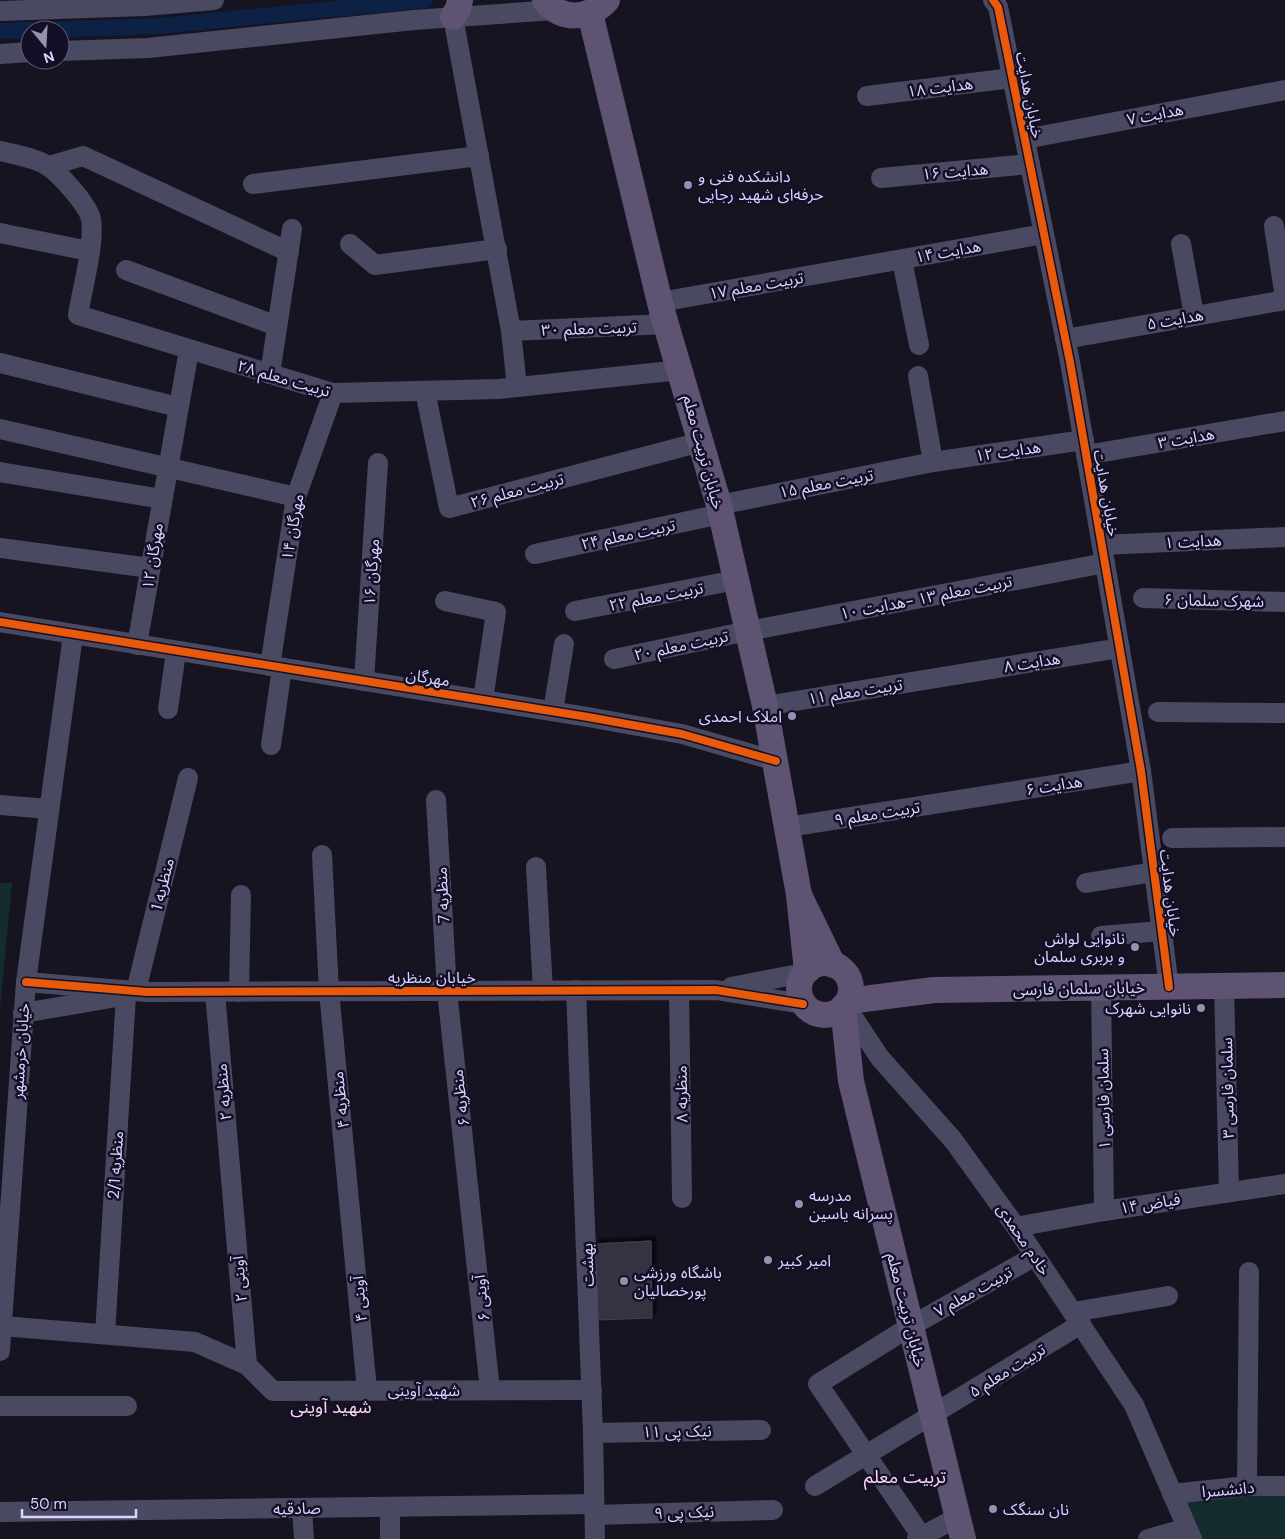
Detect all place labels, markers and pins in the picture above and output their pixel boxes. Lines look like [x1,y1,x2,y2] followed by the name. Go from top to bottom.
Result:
[698,166,824,205] place label: دانشکده فنی و حرفه‌ای شهید رجایی
[682,179,694,191] marker: دانشکده فنی و حرفه‌ای شهید رجایی
[699,706,782,727] place label: املاک احمدی
[786,710,798,722] marker: املاک احمدی
[1034,928,1125,967] place label: نانوایی لواش و بربری سلمان
[1129,941,1141,953] marker: نانوایی لواش و بربری سلمان
[1105,998,1191,1019] place label: نانوایی شهرک
[1195,1002,1207,1014] marker: نانوایی شهرک
[809,1185,893,1224] place label: مدرسه پسرانه یاسین
[793,1198,805,1210] marker: مدرسه پسرانه یاسین
[777,1250,831,1271] place label: امیر کبیر
[762,1254,774,1266] marker: امیر کبیر
[634,1262,722,1301] place label: باشگاه ورزشی پورخصالیان
[618,1275,630,1287] marker: باشگاه ورزشی پورخصالیان
[1003,1499,1069,1520] place label: نان سنگک
[987,1503,999,1515] marker: نان سنگک

